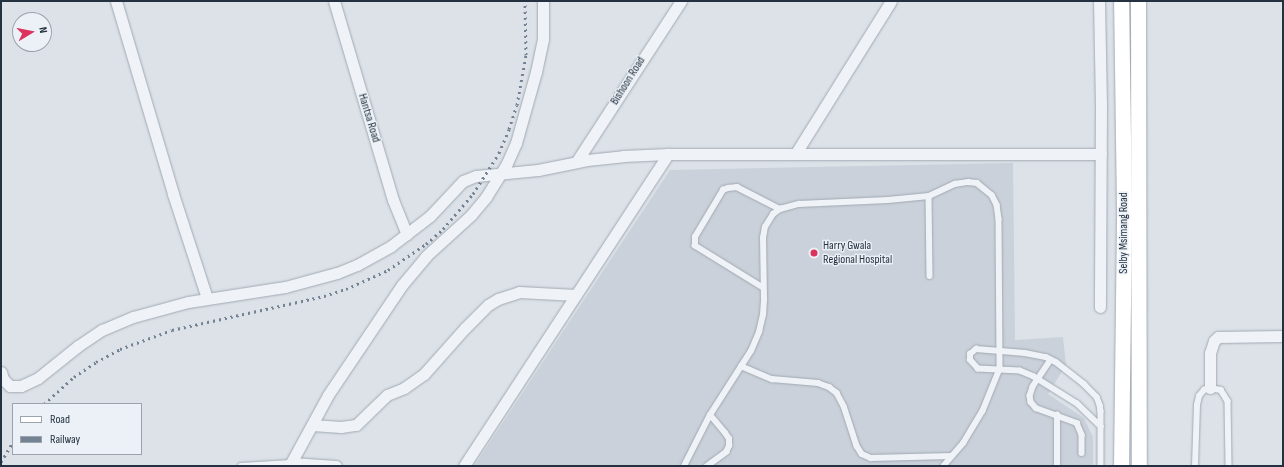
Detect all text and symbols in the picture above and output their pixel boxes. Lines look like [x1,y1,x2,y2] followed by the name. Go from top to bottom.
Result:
[12,12,52,52] north arrow
[36,26,50,34] text: N
[608,54,648,108] street label: Bishoon Road
[355,92,383,144] street label: Hantsa Road
[1117,192,1131,274] street label: Selby Msimang Road
[823,239,892,267] place label: Harry Gwala Regional Hospital
[808,247,820,259] marker: Harry Gwala Regional Hospital
[12,403,142,455] legend
[50,412,70,427] text: Road
[50,432,80,447] text: Railway

